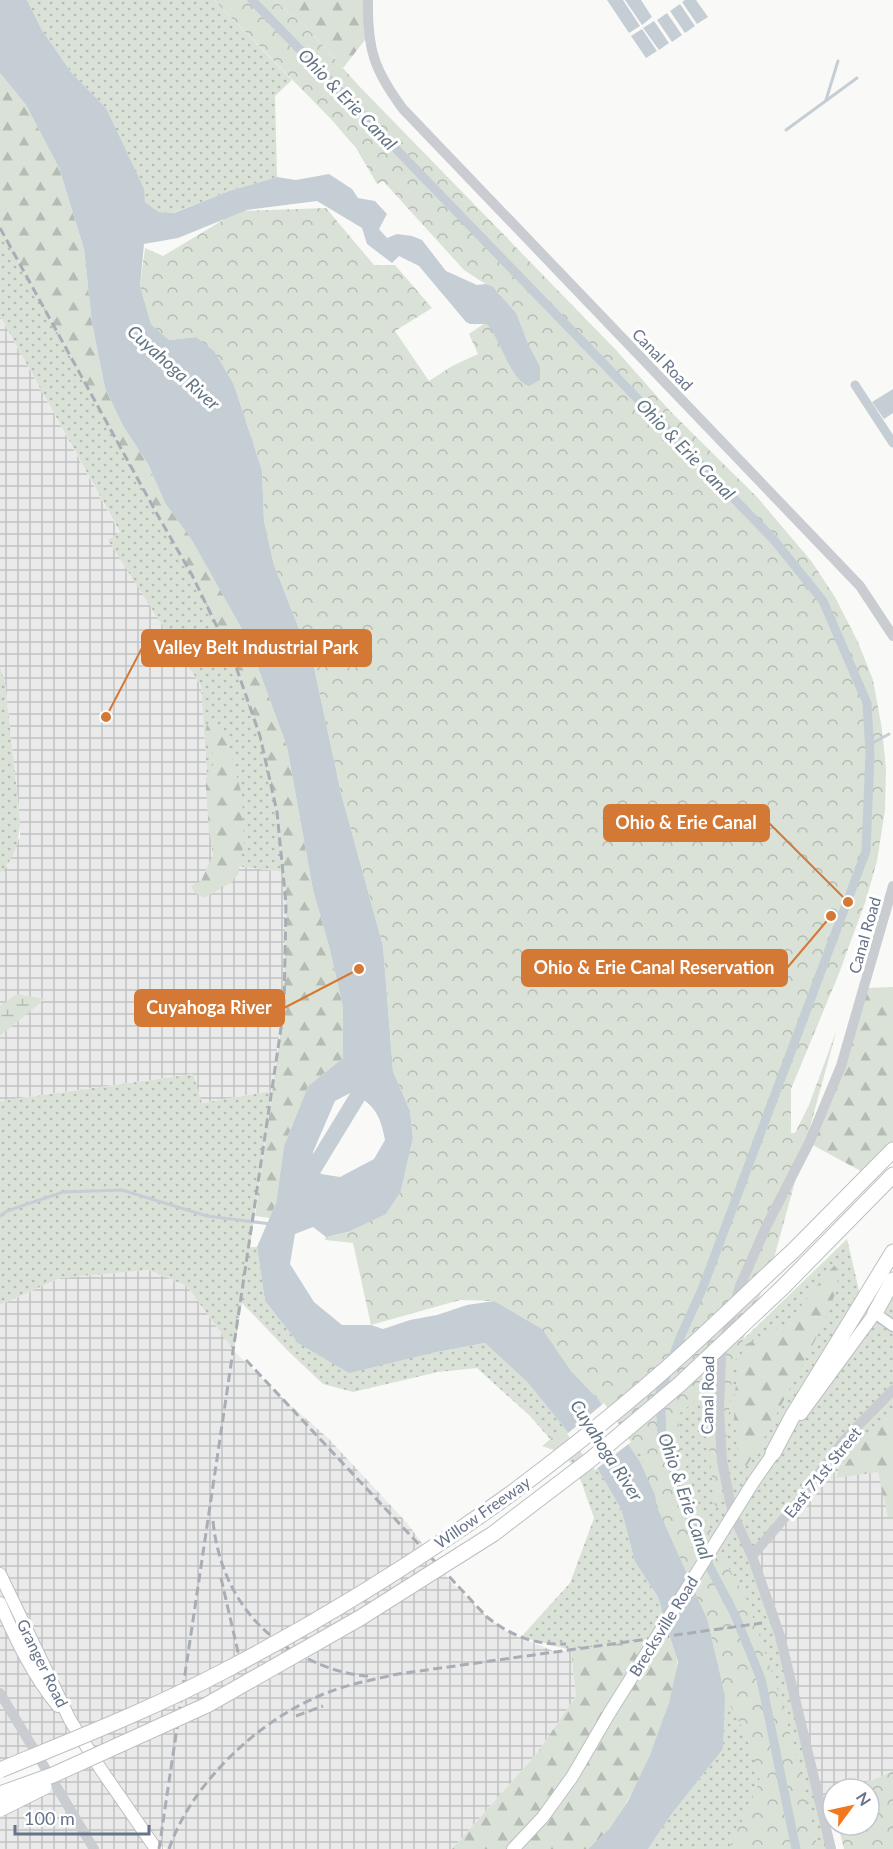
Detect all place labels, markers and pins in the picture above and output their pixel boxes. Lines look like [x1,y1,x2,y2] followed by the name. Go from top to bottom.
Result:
[142,630,371,666] callout: Valley Belt Industrial Park
[604,805,769,841] callout: Ohio & Erie Canal
[522,950,787,986] callout: Ohio & Erie Canal Reservation
[135,990,284,1026] callout: Cuyahoga River

